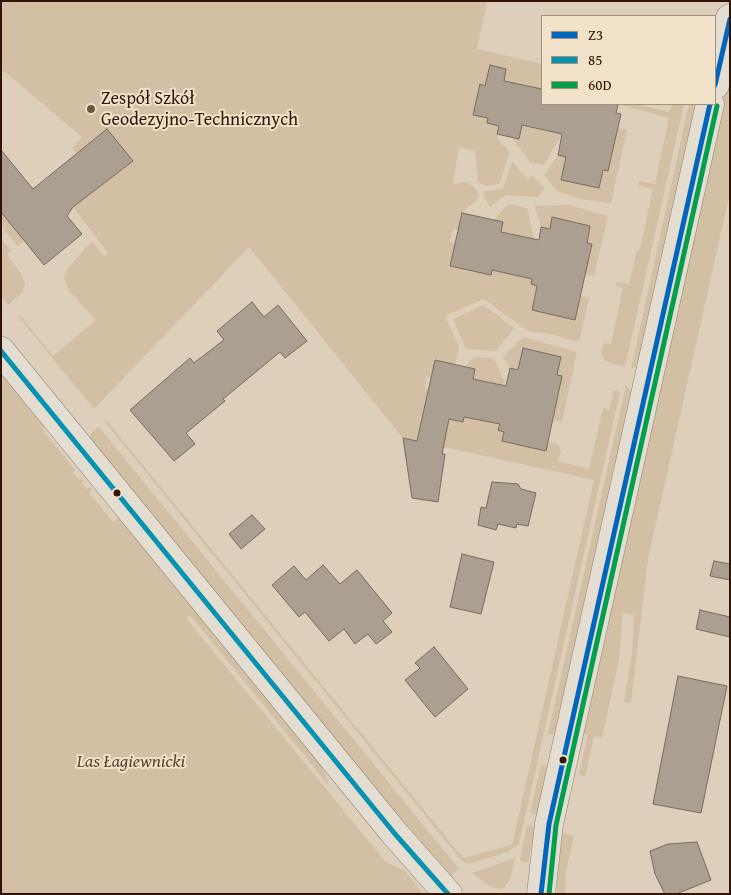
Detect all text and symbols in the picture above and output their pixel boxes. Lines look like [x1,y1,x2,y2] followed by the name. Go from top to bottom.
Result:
[541,15,716,105] legend
[588,24,603,45] text: Z3
[588,49,602,70] text: 85
[588,74,612,95] text: 60D
[101,88,298,130] place label: Zespół Szkół Geodezyjno-Technicznych
[85,103,97,115] marker: Zespół Szkół Geodezyjno-Technicznych
[112,488,122,498] unlabelled marker
[77,751,185,773] park label: Las Łagiewnicki
[558,755,568,765] unlabelled marker

